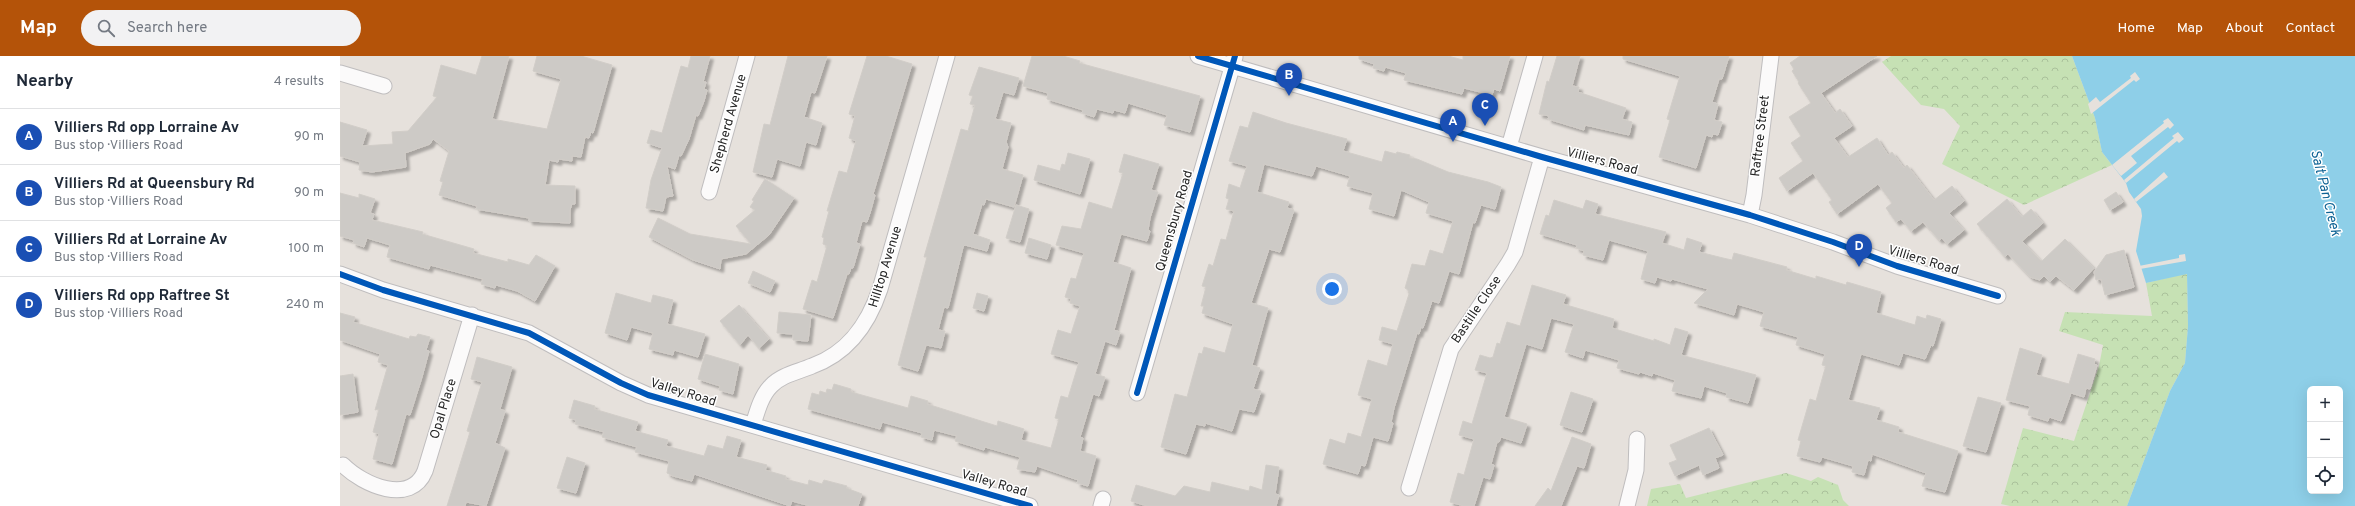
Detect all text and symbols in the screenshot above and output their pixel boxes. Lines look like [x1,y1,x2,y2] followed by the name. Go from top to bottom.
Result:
[81,10,361,46] search box
[20,16,57,40] text: Map
[95,17,117,39] icon: search
[127,19,207,38] text: Search here
[2118,20,2155,37] text: Home
[2177,20,2203,37] text: Map
[2225,20,2264,37] text: About
[2286,20,2335,37] text: Contact
[1276,63,1302,96] pin: B
[16,71,73,93] text: Nearby
[707,73,751,175] street label: Shepherd Avenue
[274,74,324,90] text: 4 results
[1472,93,1498,126] pin: C
[1748,94,1774,178] street label: Raftree Street
[1440,109,1466,142] pin: A
[54,119,239,138] text: Villiers Rd opp Lorraine Av
[24,129,34,145] text: A
[294,129,324,145] text: 90 m
[54,138,183,154] text: Bus stop · Villiers Road
[1565,145,1639,179] street label: Villiers Road
[2306,148,2344,239] water label: Salt Pan Creek
[1153,169,1197,273] street label: Queensbury Road
[54,175,255,194] text: Villiers Rd at Queensbury Rd
[25,185,33,201] text: B
[294,185,324,201] text: 90 m
[54,194,183,210] text: Bus stop · Villiers Road
[866,224,906,310] street label: Hilltop Avenue
[54,231,227,250] text: Villiers Rd at Lorraine Av
[1846,234,1872,267] pin: D
[25,241,33,257] text: C
[288,241,324,257] text: 100 m
[1886,243,1960,279] street label: Villiers Road
[54,250,183,266] text: Bus stop · Villiers Road
[1449,273,1505,347] street label: Bastille Close
[1322,279,1342,299] your location
[54,287,230,306] text: Villiers Rd opp Raftree St
[24,297,34,313] text: D
[286,297,324,313] text: 240 m
[54,306,183,322] text: Bus stop · Villiers Road
[648,375,718,411] street label: Valley Road
[427,377,461,441] street label: Opal Place
[2307,386,2343,494] map controls
[2307,386,2343,422] button: +
[2307,422,2343,458] button: −
[2307,458,2343,494] button: locate
[959,467,1029,501] street label: Valley Road

